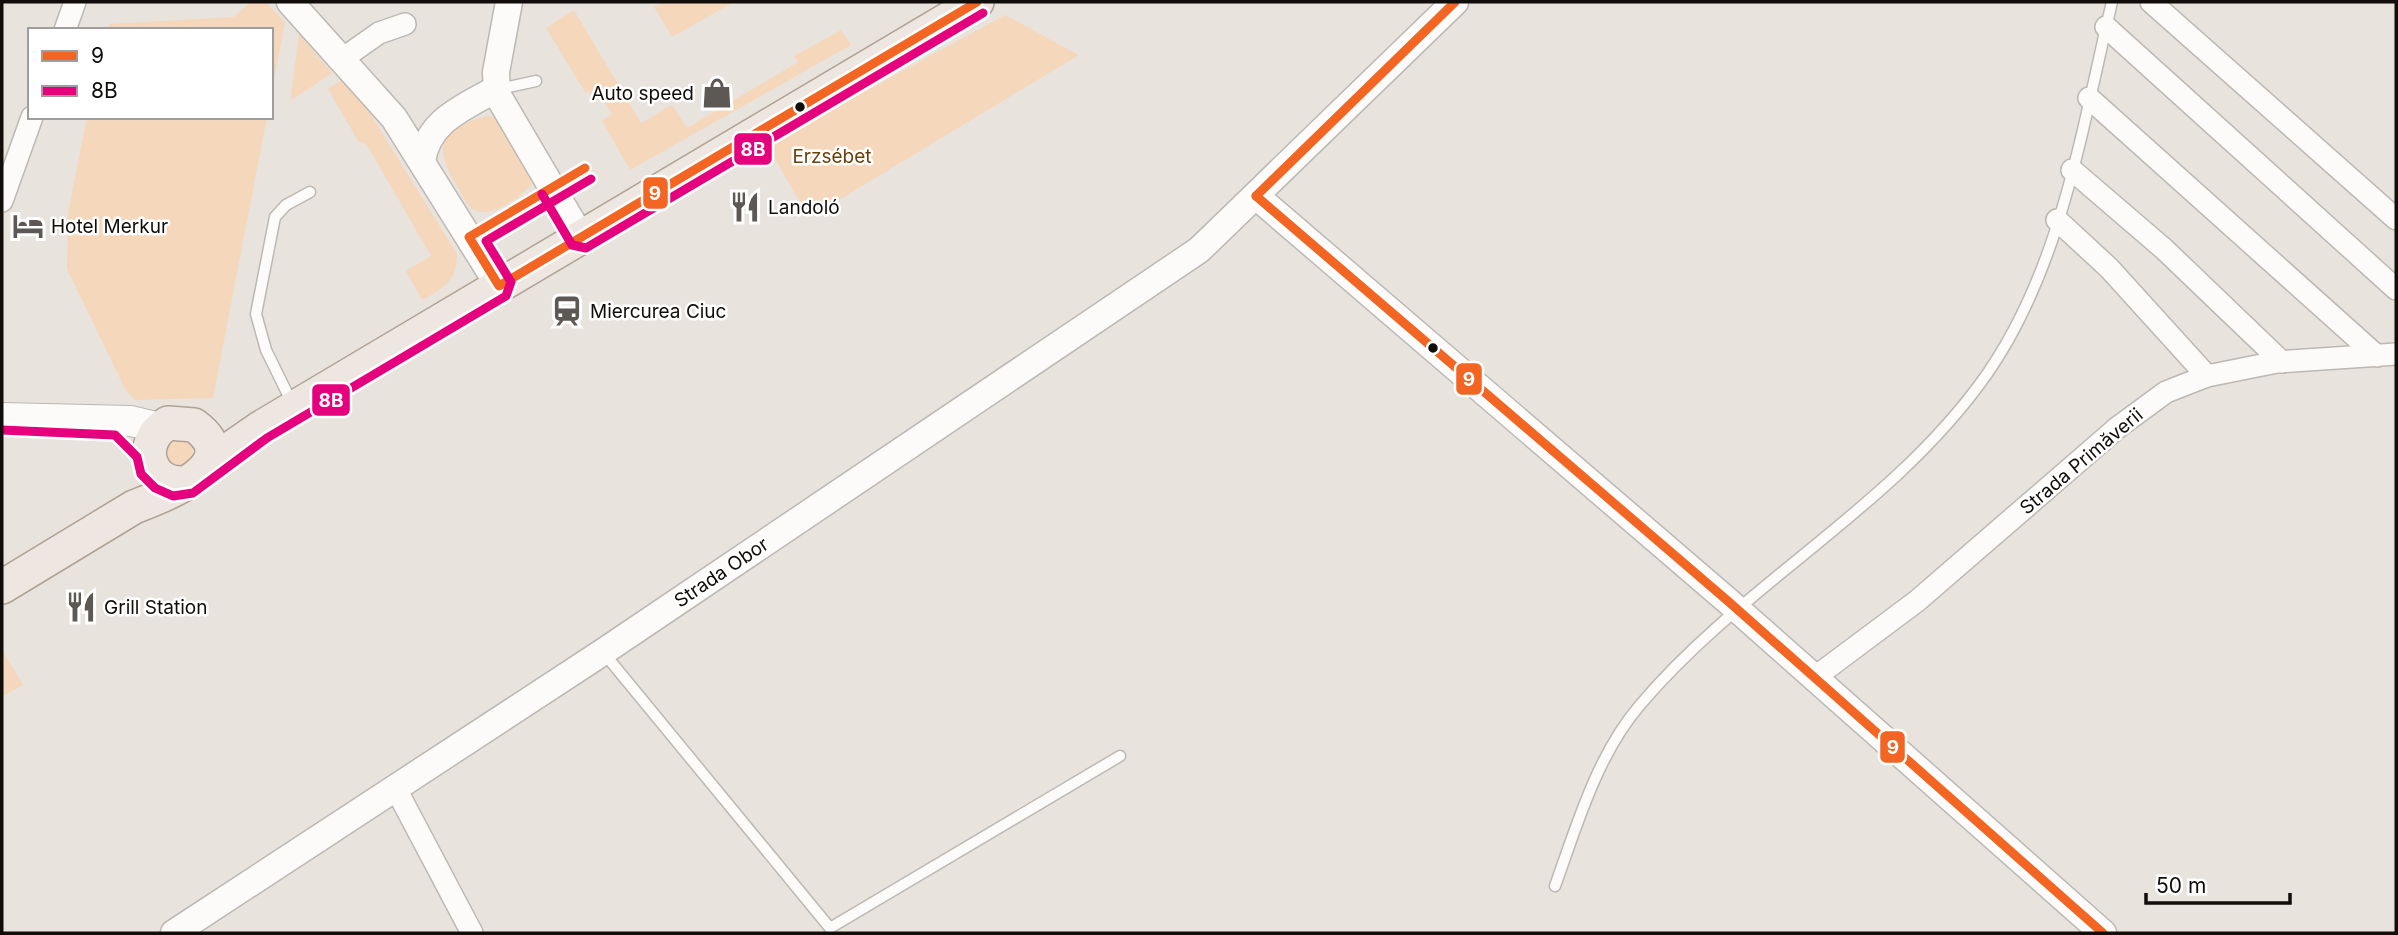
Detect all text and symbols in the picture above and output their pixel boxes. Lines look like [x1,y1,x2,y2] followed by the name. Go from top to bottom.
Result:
[28,28,273,119] legend
[91,43,104,68] text: 9
[700,76,734,110] shop icon: Auto speed
[91,78,118,103] text: 8B
[591,82,694,105] place label: Auto speed
[793,100,807,114] unlabelled marker
[733,132,773,166] line badge: 8B
[741,138,765,161] text: 8B
[792,145,872,168] park label: Erzsébet
[642,176,669,210] line badge: 9
[649,182,661,205] text: 9
[728,190,762,224] restaurant icon: Landoló
[768,196,840,219] place label: Landoló
[11,209,45,243] hotel icon: Hotel Merkur
[51,215,168,238] place label: Hotel Merkur
[550,294,584,328] station icon: Miercurea Ciuc
[590,300,726,323] place label: Miercurea Ciuc
[1426,341,1440,355] unlabelled marker
[1455,362,1483,396] line badge: 9
[1463,368,1475,391] text: 9
[311,383,351,417] line badge: 8B
[319,389,343,412] text: 8B
[2015,403,2147,519] street label: Strada Primăverii
[670,533,773,612] street label: Strada Obor
[64,590,98,624] restaurant icon: Grill Station
[104,596,207,619] place label: Grill Station
[1879,730,1906,764] line badge: 9
[1887,736,1899,759] text: 9
[2146,862,2290,906] scale bar
[2156,873,2206,898] text: 50 m

